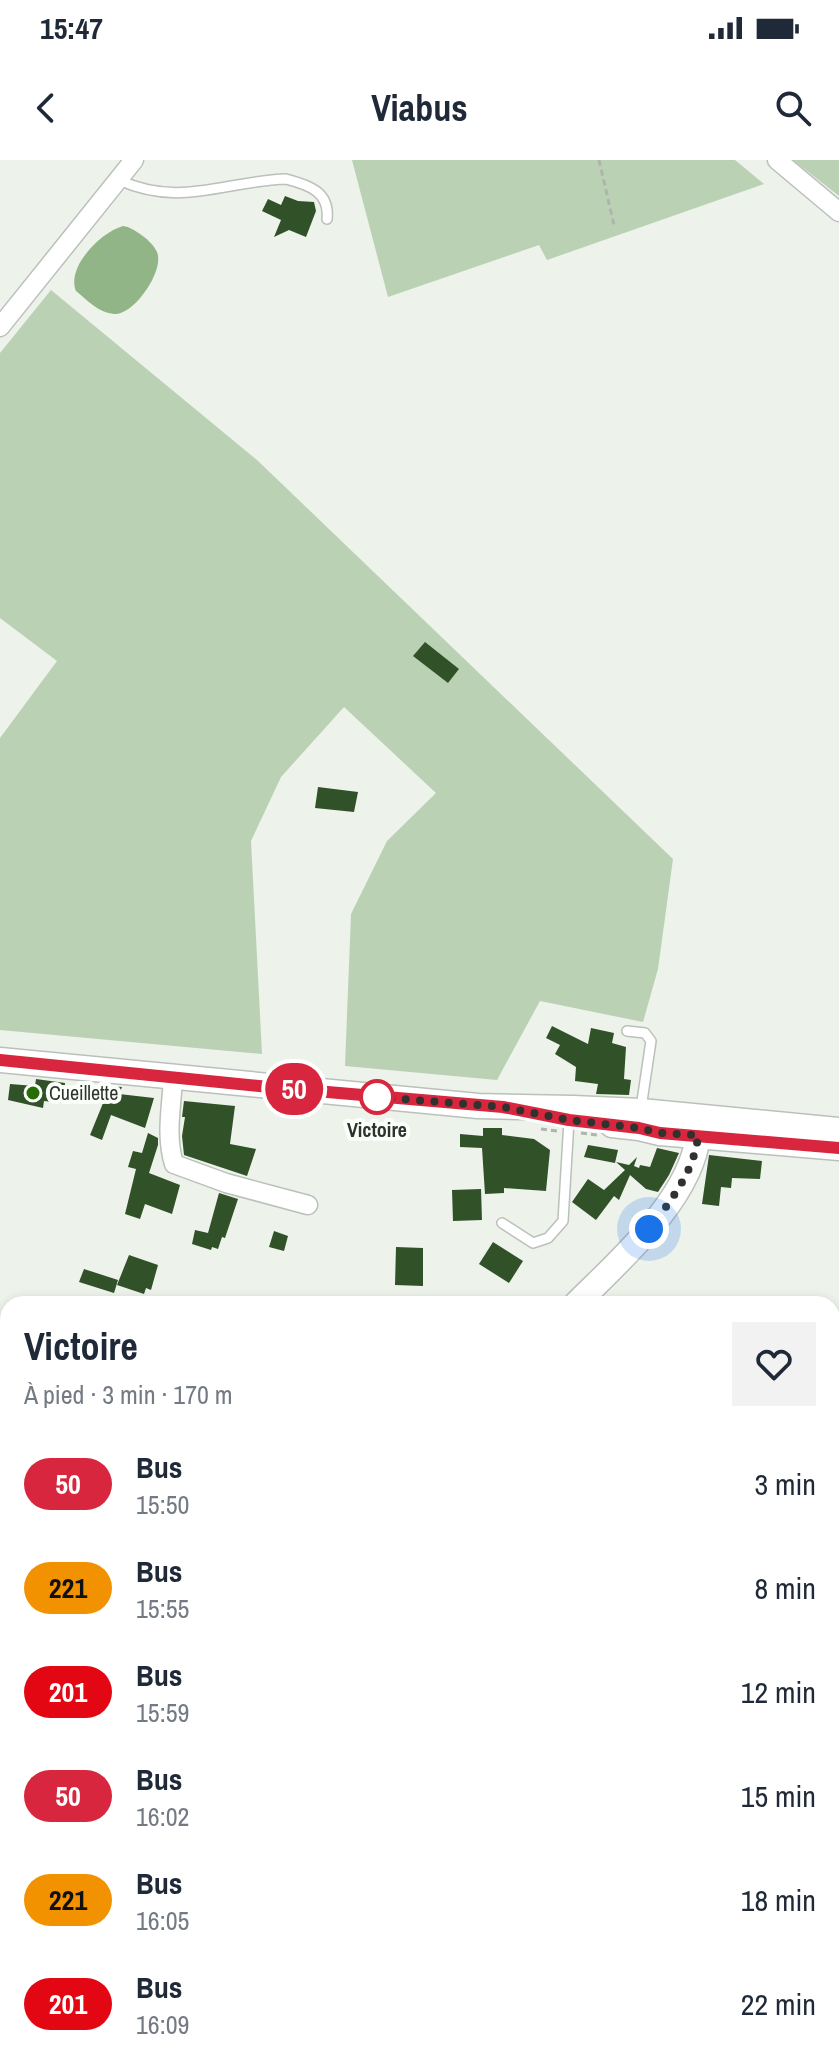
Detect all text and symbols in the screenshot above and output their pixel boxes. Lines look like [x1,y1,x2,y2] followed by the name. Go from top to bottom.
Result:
[40,8,103,48] text: 15:47
[371,84,468,132] text: Viabus
[24,86,68,130] icon: back
[771,86,815,130] icon: search
[258,1063,330,1115] line badge: 50
[281,1070,307,1108] text: 50
[49,1079,118,1106] place label: Cueillette
[360,1080,394,1114] marker: Victoire
[24,1084,42,1102] marker: Cueillette
[347,1116,407,1143] place label: Victoire
[629,1209,669,1249] your location
[24,1321,138,1372] text: Victoire
[732,1322,816,1406] button: heart
[24,1377,233,1412] text: À pied · 3 min · 170 m
[136,1447,182,1487] text: Bus
[754,1464,816,1504] text: 3 min
[55,1465,81,1503] text: 50
[136,1487,189,1522] text: 15:50
[136,1551,182,1591] text: Bus
[754,1568,816,1608] text: 8 min
[49,1569,87,1607] text: 221
[136,1591,189,1626] text: 15:55
[136,1655,182,1695] text: Bus
[741,1672,816,1712] text: 12 min
[49,1673,87,1711] text: 201
[136,1695,189,1730] text: 15:59
[136,1759,182,1799] text: Bus
[741,1776,816,1816] text: 15 min
[55,1777,81,1815] text: 50
[136,1799,189,1834] text: 16:02
[136,1863,182,1903] text: Bus
[741,1880,816,1920] text: 18 min
[49,1881,87,1919] text: 221
[136,1903,189,1938] text: 16:05
[136,1967,182,2007] text: Bus
[741,1984,816,2024] text: 22 min
[49,1985,87,2023] text: 201
[136,2007,189,2042] text: 16:09

